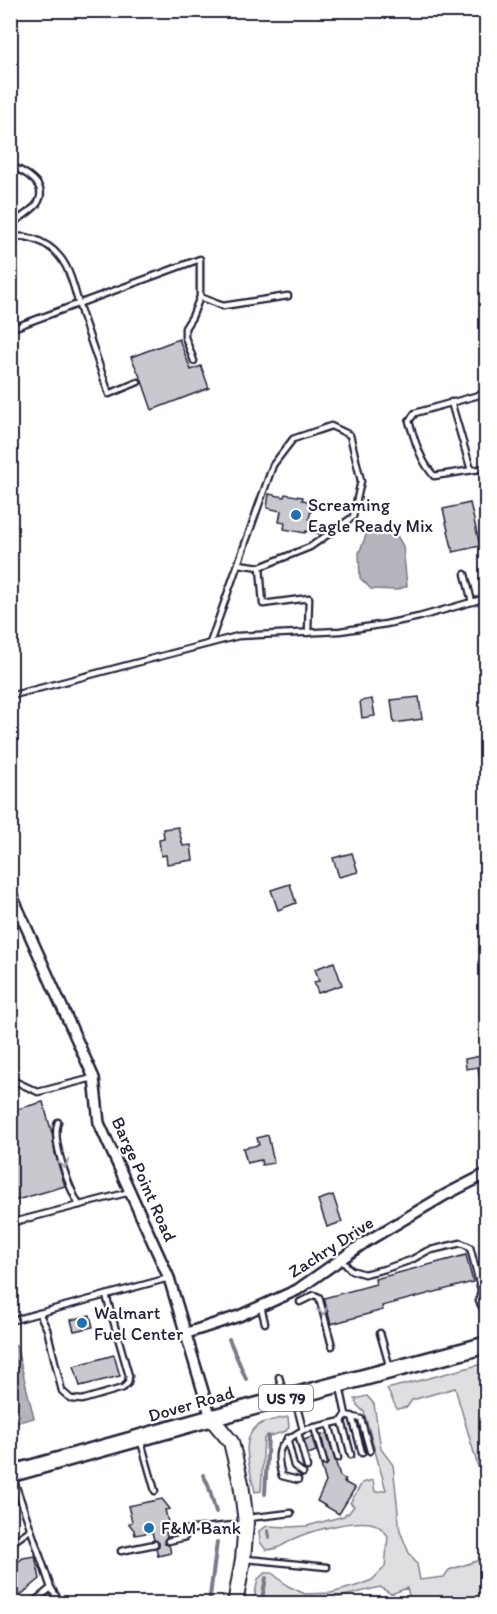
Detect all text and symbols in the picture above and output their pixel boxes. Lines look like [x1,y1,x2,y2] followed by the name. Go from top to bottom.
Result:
[308,494,434,537] place label: Screaming Eagle Ready Mix
[289,508,303,522] marker: Screaming Eagle Ready Mix
[107,1113,181,1245] street label: Barge Point Road
[56,1159,69,1169] one-way arrow
[284,1211,378,1283] street label: Zachry Drive
[94,1302,184,1345] place label: Walmart Fuel Center
[316,1306,329,1316] one-way arrow
[75,1316,89,1330] marker: Walmart Fuel Center
[146,1381,237,1427] street label: Dover Road
[259,1385,313,1411] road number: US 79
[161,1517,241,1539] place label: F&M Bank
[142,1521,156,1535] marker: F&M Bank

